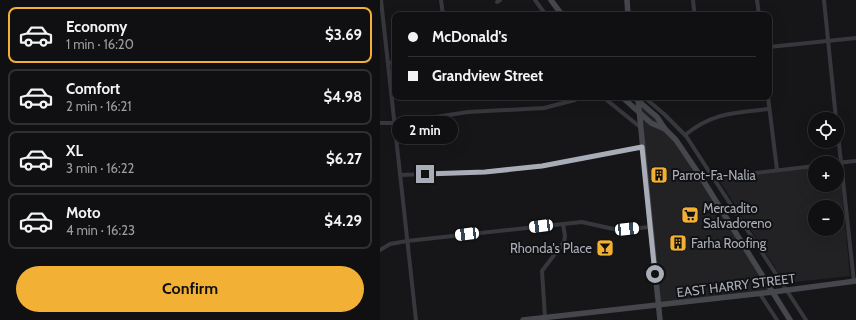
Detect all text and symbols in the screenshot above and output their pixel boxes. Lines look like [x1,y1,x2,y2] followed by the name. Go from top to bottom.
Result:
[18,17,54,53] icon: car
[66,18,127,36] text: Economy
[325,26,362,44] text: $3.69
[432,28,507,46] text: McDonald's
[66,36,134,52] text: 1 min · 16:20
[432,67,543,85] text: Grandview Street
[18,79,54,115] icon: car
[66,80,120,98] text: Comfort
[323,88,362,106] text: $4.98
[66,98,131,114] text: 2 min · 16:21
[808,112,844,236] map controls
[808,112,844,148] button: locate
[392,116,458,144] callout: 2 min
[409,122,441,138] text: 2 min
[18,141,54,177] icon: car
[66,142,83,160] text: XL
[326,150,362,168] text: $6.27
[808,156,844,192] button: +
[66,160,134,176] text: 3 min · 16:22
[416,165,434,183] route end
[649,165,669,185] building icon: Parrot-Fa-Nalia
[672,167,756,183] place label: Parrot-Fa-Nalia
[703,200,772,231] place label: Mercadito Salvadoreno
[808,200,844,236] button: −
[18,203,54,239] icon: car
[66,204,100,222] text: Moto
[680,205,700,225] supermarket icon: Mercadito Salvadoreno
[324,212,362,230] text: $4.29
[528,219,554,233] car
[66,222,135,238] text: 4 min · 16:23
[614,222,640,236] car
[454,227,480,241] car
[668,233,688,253] building icon: Farha Roofing
[691,235,767,251] place label: Farha Roofing
[595,238,615,258] bar icon: Rhonda's Place
[510,240,592,256] place label: Rhonda's Place
[646,265,664,283] route start
[16,266,364,312] button: Confirm
[676,270,796,300] street label: EAST HARRY STREET

